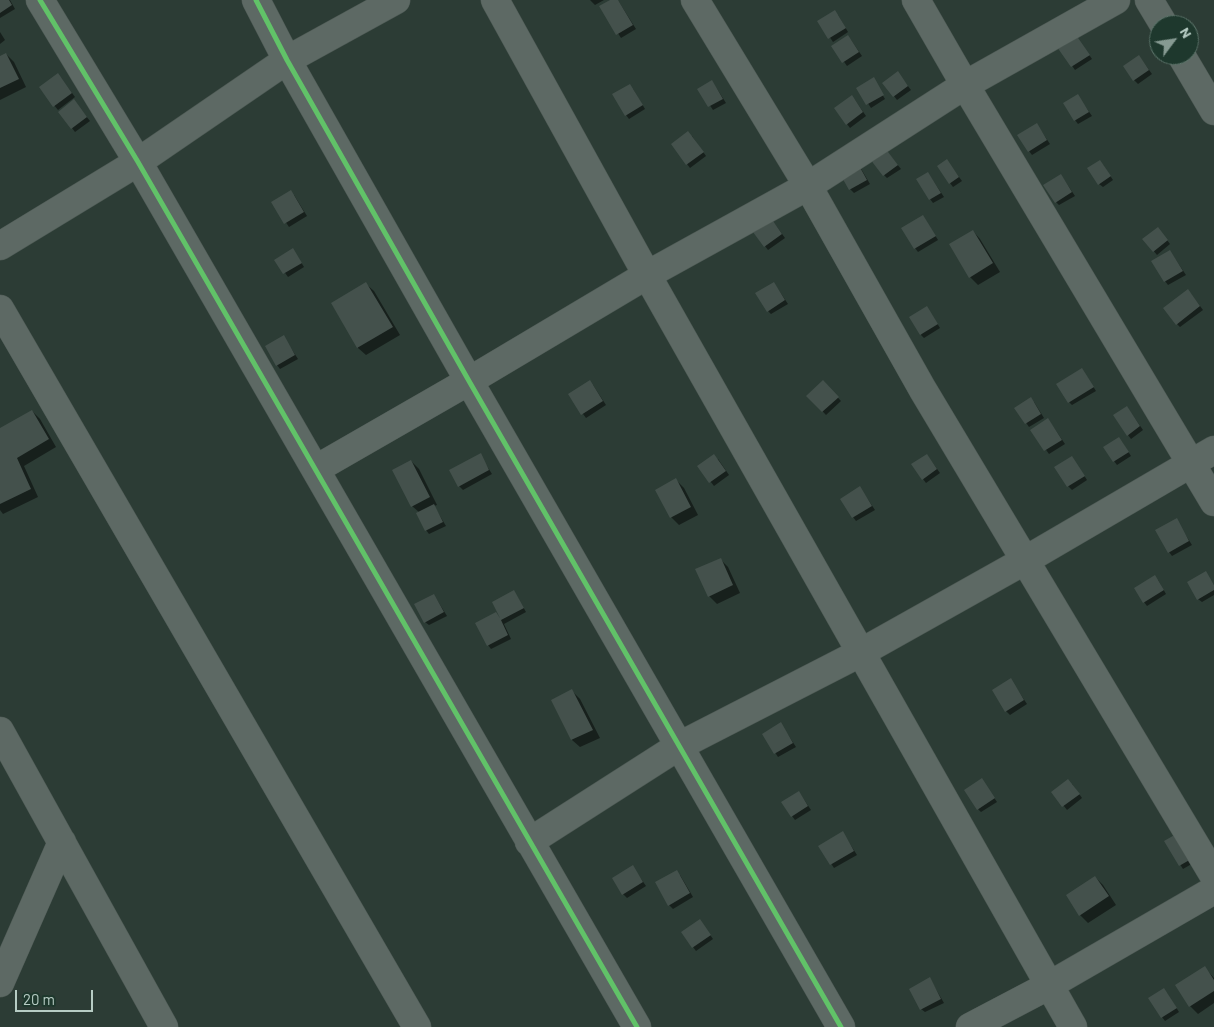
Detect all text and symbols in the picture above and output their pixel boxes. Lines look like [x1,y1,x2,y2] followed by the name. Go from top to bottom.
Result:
[1149,15,1199,65] north arrow
[1177,24,1196,41] text: N
[18,980,95,1012] scale bar
[23,990,55,1008] text: 20 m

